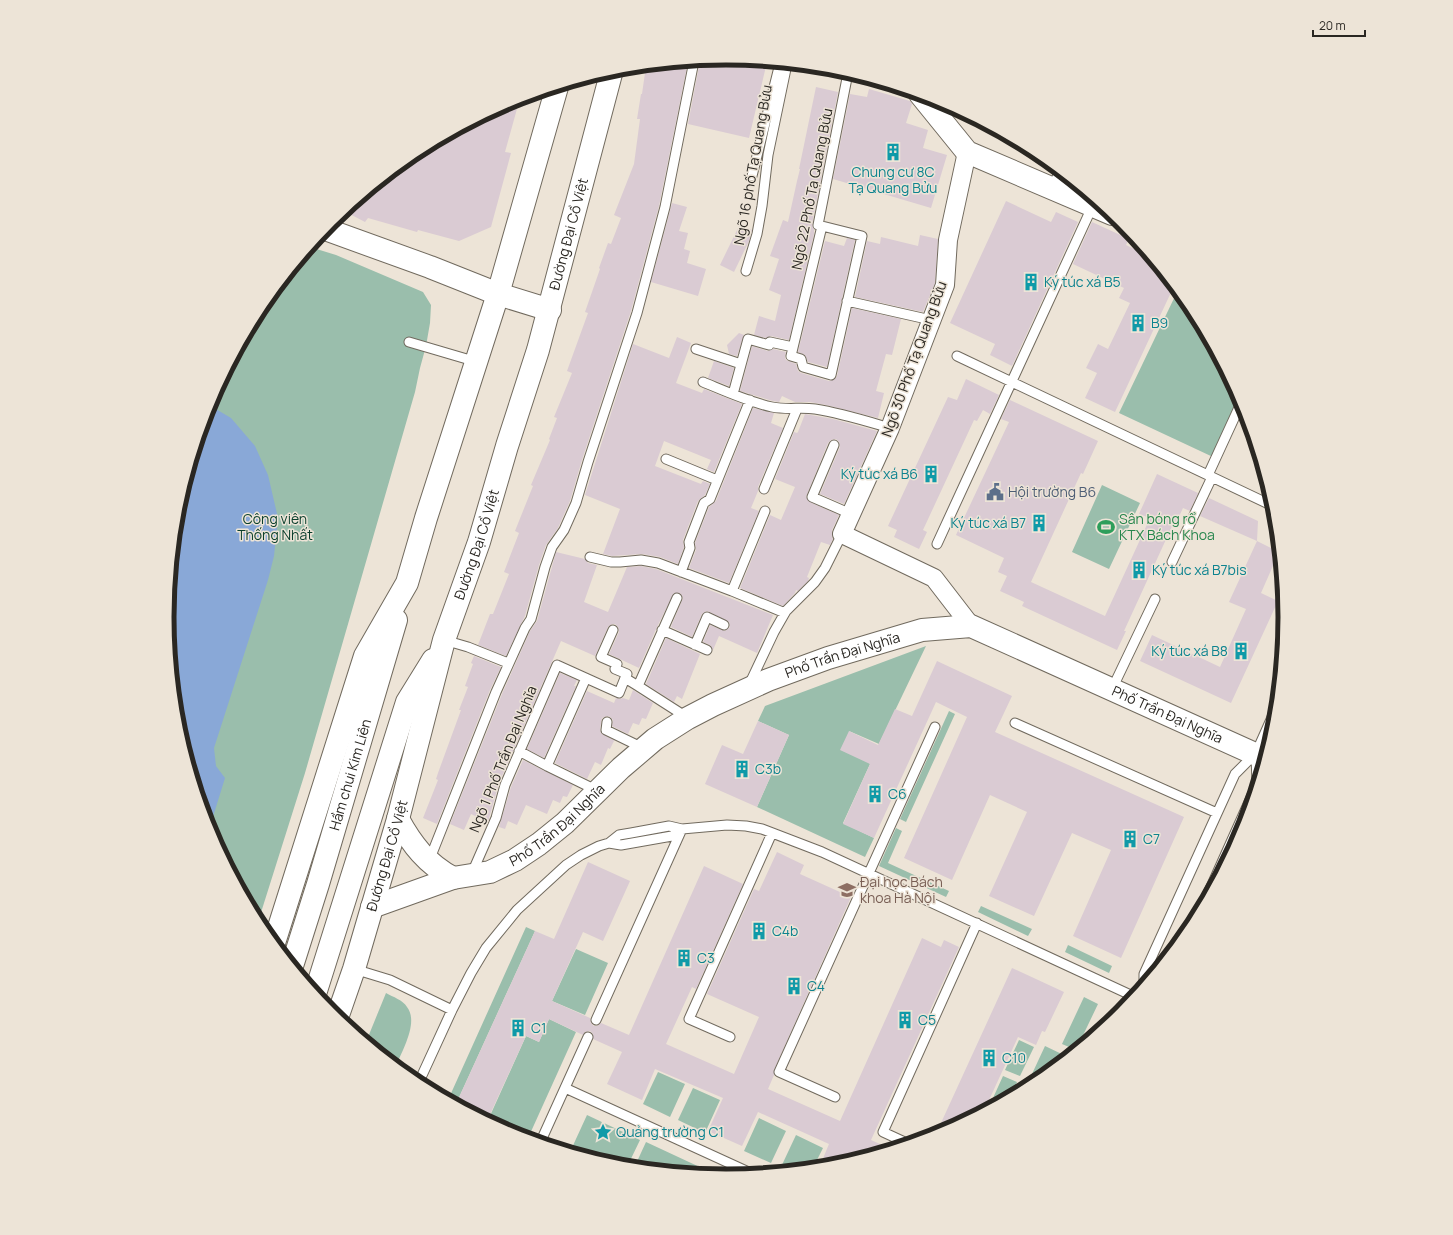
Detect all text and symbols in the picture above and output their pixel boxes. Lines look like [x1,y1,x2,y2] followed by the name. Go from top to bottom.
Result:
[1313,12,1365,38] scale bar
[1319,17,1346,34] text: 20 m
[729,83,776,247] street label: Ngõ 16 phố Tạ Quang Bửu
[787,106,837,271] street label: Ngõ 22 Phố Tạ Quang Bửu
[883,142,903,162] building icon: Chung cư 8C Tạ Quang Bửu
[849,162,937,197] place label: Chung cư 8C Tạ Quang Bửu
[544,175,592,292] street label: Đường Đại Cồ Việt
[1021,272,1041,292] building icon: Ký túc xá B5
[1044,272,1121,291] place label: Ký túc xá B5
[876,278,951,439] street label: Ngõ 30 Phố Tạ Quang Bửu
[1128,313,1148,333] building icon: B9
[1151,313,1168,332] place label: B9
[841,464,918,483] place label: Ký túc xá B6
[921,464,941,484] building icon: Ký túc xá B6
[985,482,1005,502] public building icon: Hội trường B6
[1008,482,1096,501] place label: Hội trường B6
[449,486,503,602] street label: Đường Đại Cồ Việt
[237,509,313,544] park label: Công viên Thống Nhất
[1119,509,1215,544] place label: Sân bóng rổ KTX Bách Khoa
[950,513,1026,532] place label: Ký túc xá B7
[1029,513,1049,533] building icon: Ký túc xá B7
[1096,517,1116,537] sports icon: Sân bóng rổ KTX Bách Khoa
[1129,560,1149,580] building icon: Ký túc xá B7bis
[1152,560,1247,579] place label: Ký túc xá B7bis
[782,627,902,682] street label: Phố Trần Đại Nghĩa
[1151,641,1228,660] place label: Ký túc xá B8
[1231,641,1251,661] building icon: Ký túc xá B8
[1109,681,1226,747] street label: Phố Trần Đại Nghĩa
[464,683,541,835] street label: Ngõ 1 Phố Trần Đại Nghĩa
[324,716,375,833] street label: Hầm chui Kim Liên
[732,759,752,779] building icon: C3b
[755,759,781,778] place label: C3b
[506,779,609,870] street label: Phố Trần Đại Nghĩa
[865,784,885,804] building icon: C6
[888,784,907,803] place label: C6
[361,797,412,913] street label: Đường Đại Cồ Việt
[1120,829,1140,849] building icon: C7
[1143,829,1160,848] place label: C7
[860,872,943,907] place label: Đại học Bách khoa Hà Nội
[837,880,857,900] school or university icon: Đại học Bách khoa Hà Nội
[749,921,769,941] building icon: C4b
[772,921,798,940] place label: C4b
[674,948,694,968] building icon: C3
[697,948,715,967] place label: C3
[784,976,804,996] building icon: C4
[807,976,825,995] place label: C4
[895,1010,915,1030] building icon: C5
[918,1010,936,1029] place label: C5
[508,1018,528,1038] building icon: C1
[531,1018,546,1037] place label: C1
[979,1048,999,1068] building icon: C10
[1002,1048,1026,1067] place label: C10
[593,1122,613,1142] place icon: Quảng trường C1
[616,1122,724,1141] place label: Quảng trường C1

